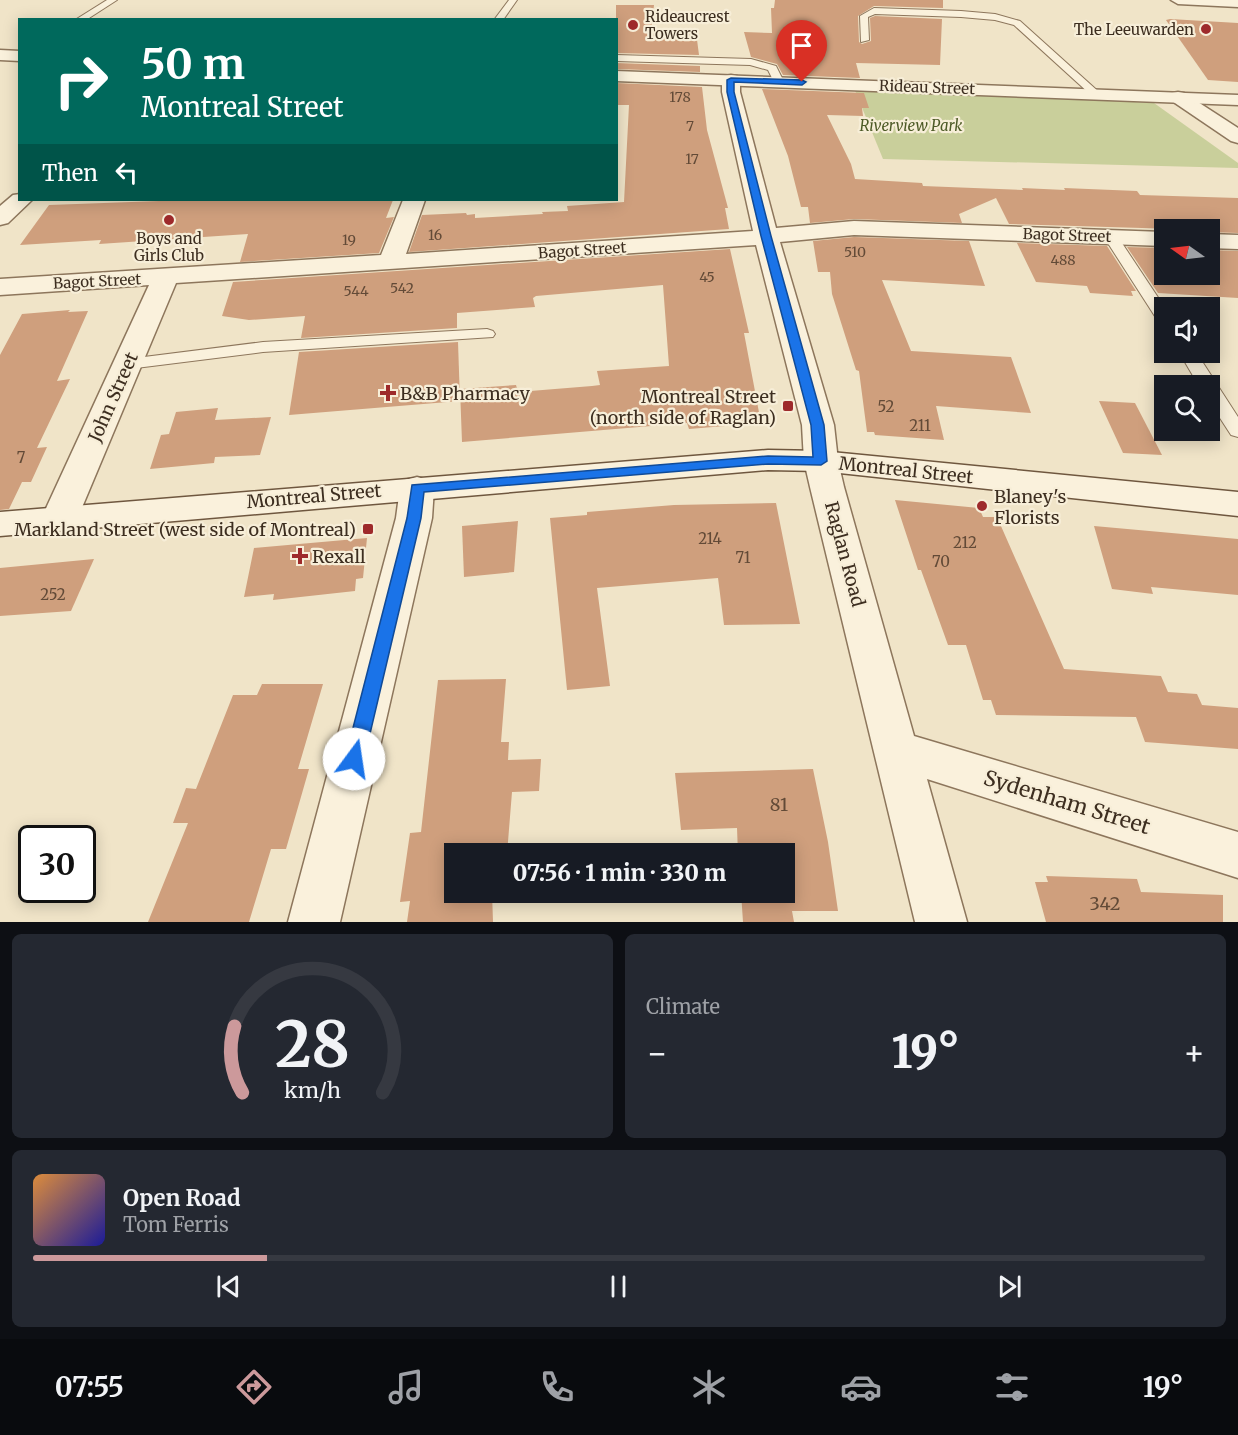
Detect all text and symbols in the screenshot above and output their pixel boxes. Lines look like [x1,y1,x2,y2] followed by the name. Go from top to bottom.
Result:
[645,7,730,43] place label: Rideaucrest Towers
[626,18,640,32] marker: Rideaucrest Towers
[776,20,827,82] pin
[1074,20,1194,39] place label: The Leeuwarden
[1199,22,1213,36] marker: The Leeuwarden
[785,29,818,62] icon: arrive
[141,38,245,90] text: 50 m
[42,42,120,120] icon: right
[879,76,975,98] street label: Rideau Street
[669,88,691,106] house number: 178
[141,90,344,124] text: Montreal Street
[859,116,963,135] park label: Riverview Park
[686,117,694,135] house number: 7
[685,150,699,168] house number: 17
[110,156,143,189] icon: left
[42,159,98,187] text: Then
[162,213,176,227] marker: Boys and Girls Club
[1154,219,1220,285] north arrow
[1154,219,1220,441] map controls
[1022,224,1112,246] street label: Bagot Street
[428,226,442,244] house number: 16
[134,229,204,265] place label: Boys and Girls Club
[342,231,356,249] house number: 19
[537,237,627,263] street label: Bagot Street
[844,243,866,261] house number: 510
[1050,251,1076,269] house number: 488
[699,268,715,286] house number: 45
[52,269,142,293] street label: Bagot Street
[390,279,414,297] house number: 542
[343,282,369,300] house number: 544
[1154,297,1220,363] button: sound
[83,348,143,446] street label: John Street
[1154,375,1220,441] button: search
[400,382,530,405] place label: B&B Pharmacy
[590,385,776,429] place label: Montreal Street (north side of Raglan)
[381,386,395,400] marker: B&B Pharmacy
[877,397,895,416] house number: 52
[781,399,795,413] marker: Montreal Street (north side of Raglan)
[909,416,931,435] house number: 211
[17,448,26,467] house number: 7
[838,452,974,488] street label: Montreal Street
[246,479,382,513] street label: Montreal Street
[994,485,1066,529] place label: Blaney's Florists
[820,499,870,609] street label: Raglan Road
[975,499,989,513] marker: Blaney's Florists
[14,518,356,541] place label: Markland Street (west side of Montreal)
[361,522,375,536] marker: Markland Street (west side of Montreal)
[698,529,722,548] house number: 214
[953,533,977,552] house number: 212
[312,545,366,568] place label: Rexall
[735,548,751,567] house number: 71
[293,549,307,563] marker: Rexall
[932,552,950,571] house number: 70
[40,585,66,604] house number: 252
[322,727,386,791] position arrow
[981,764,1153,840] street label: Sydenham Street
[770,793,788,816] house number: 81
[18,825,96,903] speed limit sign: 30
[513,859,726,887] text: 07:56 · 1 min · 330 m
[1090,892,1120,915] house number: 342
[646,994,720,1019] text: Climate
[275,1006,350,1084] text: 28
[891,1024,960,1080] text: 19°
[646,1033,668,1074] text: −
[1183,1033,1205,1074] text: +
[284,1077,341,1104] text: km/h
[123,1184,241,1212] text: Open Road
[123,1212,229,1237] text: Tom Ferris
[212,1270,245,1303] icon: previous
[602,1270,635,1303] icon: pause
[993,1270,1026,1303] icon: next
[233,1366,275,1408] icon: directions
[385,1366,427,1408] icon: music
[536,1366,578,1408] icon: phone
[688,1366,730,1408] icon: climate
[840,1366,882,1408] icon: car
[991,1366,1033,1408] icon: filters
[55,1370,124,1404] text: 07:55
[1143,1370,1183,1404] text: 19°

